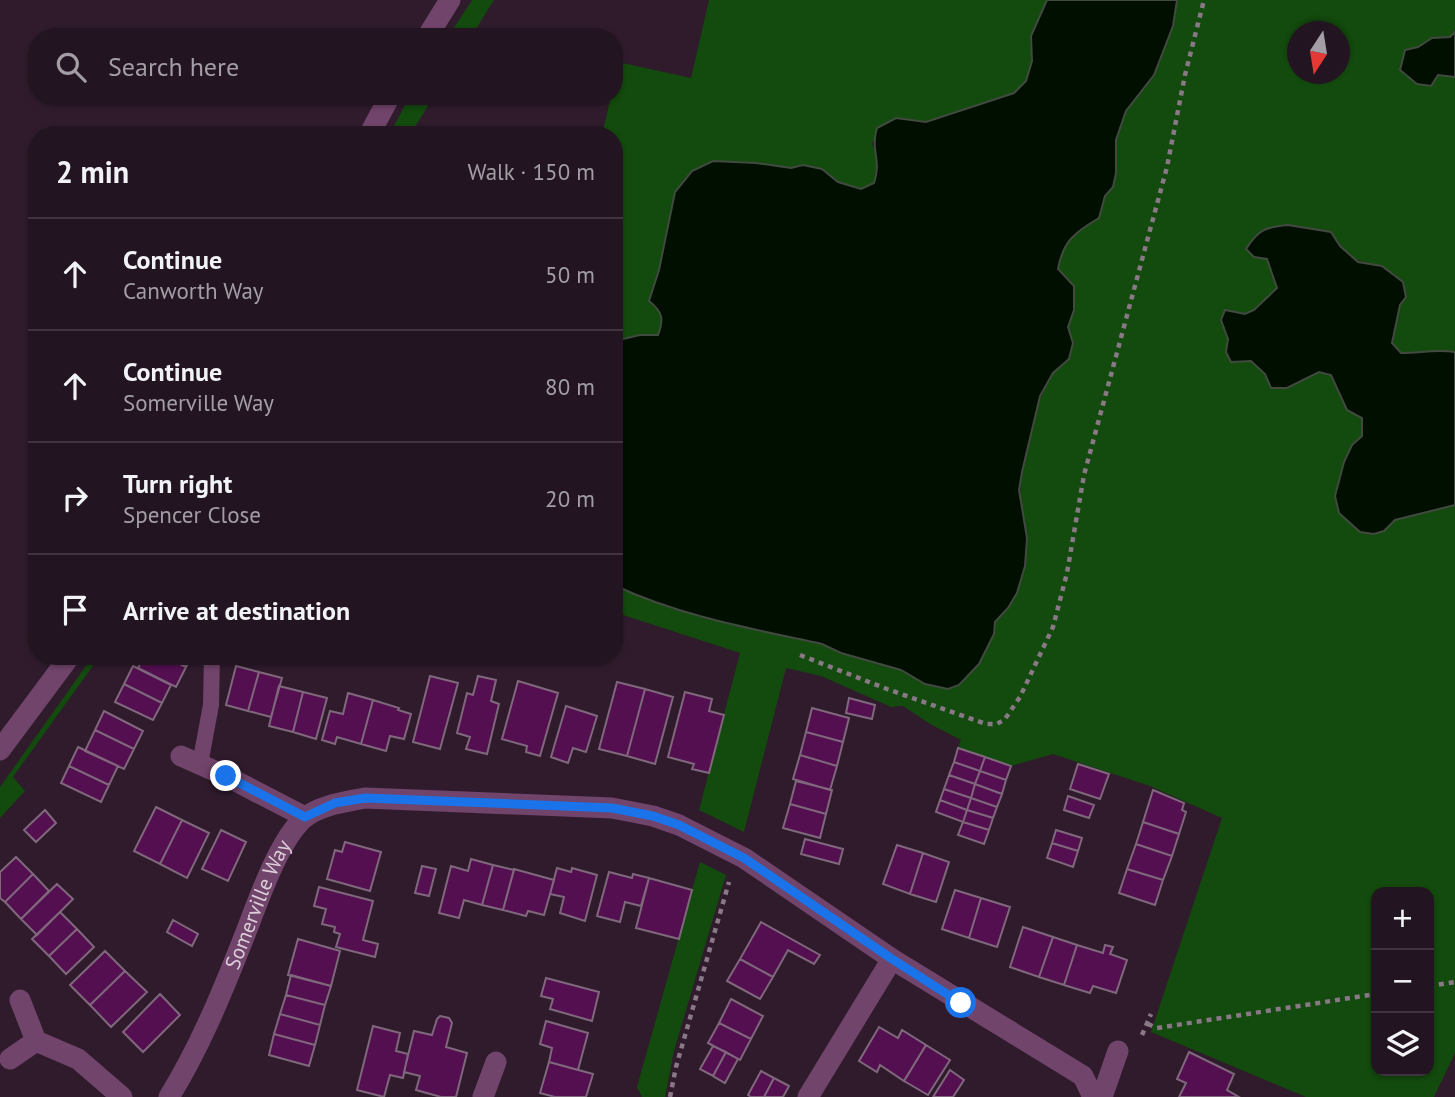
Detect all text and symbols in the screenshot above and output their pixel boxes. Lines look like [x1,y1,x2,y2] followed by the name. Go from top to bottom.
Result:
[1287,21,1350,84] north arrow
[28,28,623,105] search box
[52,48,90,86] icon: search
[108,50,239,83] text: Search here
[56,152,129,191] text: 2 min
[468,157,595,186] text: Walk · 150 m
[123,243,222,276] text: Continue
[56,255,94,293] icon: ahead
[545,260,595,289] text: 50 m
[123,276,264,305] text: Canworth Way
[123,355,222,388] text: Continue
[56,367,94,405] icon: ahead
[545,372,595,401] text: 80 m
[123,388,274,417] text: Somerville Way
[123,467,232,500] text: Turn right
[56,479,94,517] icon: right
[545,484,595,513] text: 20 m
[123,500,261,529] text: Spencer Close
[56,591,94,629] icon: arrive
[123,594,350,627] text: Arrive at destination
[210,760,241,791] route end
[218,834,297,973] street label: Somerville Way
[1371,887,1434,1076] map controls
[1371,887,1434,950] button: +
[1371,950,1434,1013] button: −
[945,987,976,1018] route start
[1371,1013,1434,1076] button: layers

